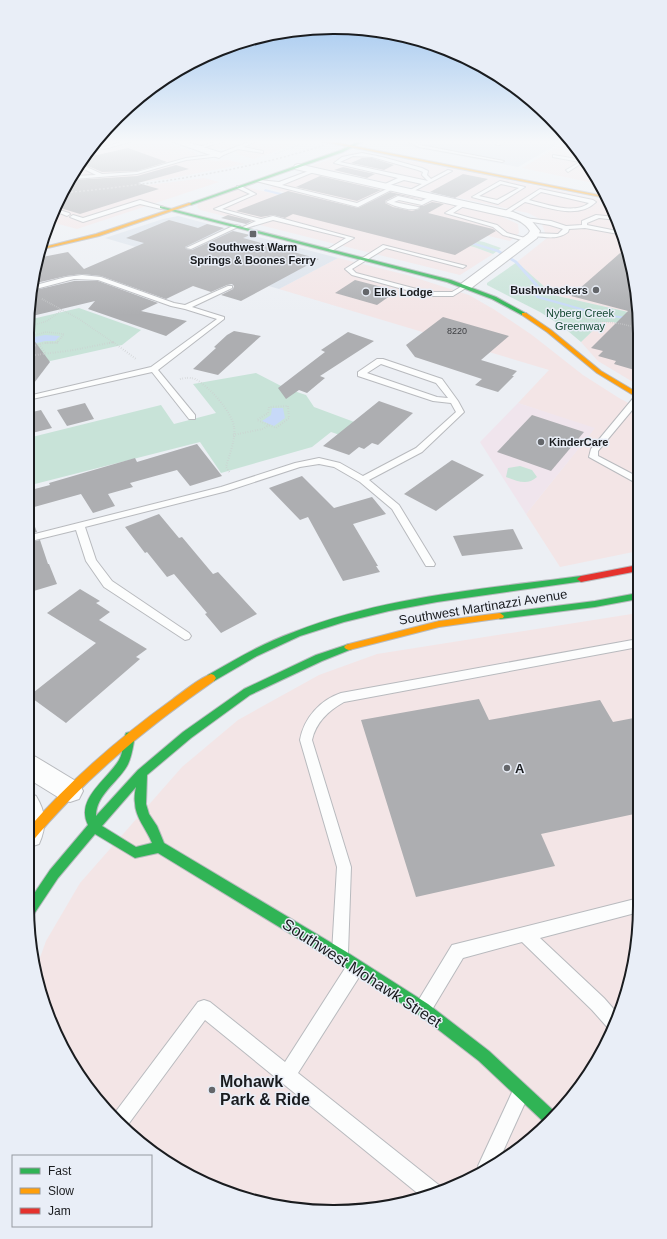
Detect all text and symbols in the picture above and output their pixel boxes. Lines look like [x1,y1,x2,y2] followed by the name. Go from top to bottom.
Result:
[248,229,258,239] marker: Southwest Warm Springs & Boones Ferry
[190,241,317,266] place label: Southwest Warm Springs & Boones Ferry
[510,284,588,296] place label: Bushwhackers
[591,285,601,295] marker: Bushwhackers
[374,286,433,298] place label: Elks Lodge
[361,287,371,297] marker: Elks Lodge
[546,307,614,332] park label: Nyberg Creek Greenway
[447,326,467,336] house number: 8220
[549,436,608,448] place label: KinderCare
[536,437,546,447] marker: KinderCare
[398,586,568,628] street label: Southwest Martinazzi Avenue
[515,761,525,776] place label: A
[502,763,512,773] marker: A
[279,915,445,1031] street label: Southwest Mohawk Street
[220,1073,310,1108] place label: Mohawk Park & Ride
[207,1085,217,1095] marker: Mohawk Park & Ride
[12,1155,152,1227] legend
[48,1164,72,1178] text: Fast
[48,1184,74,1198] text: Slow
[48,1204,71,1218] text: Jam

